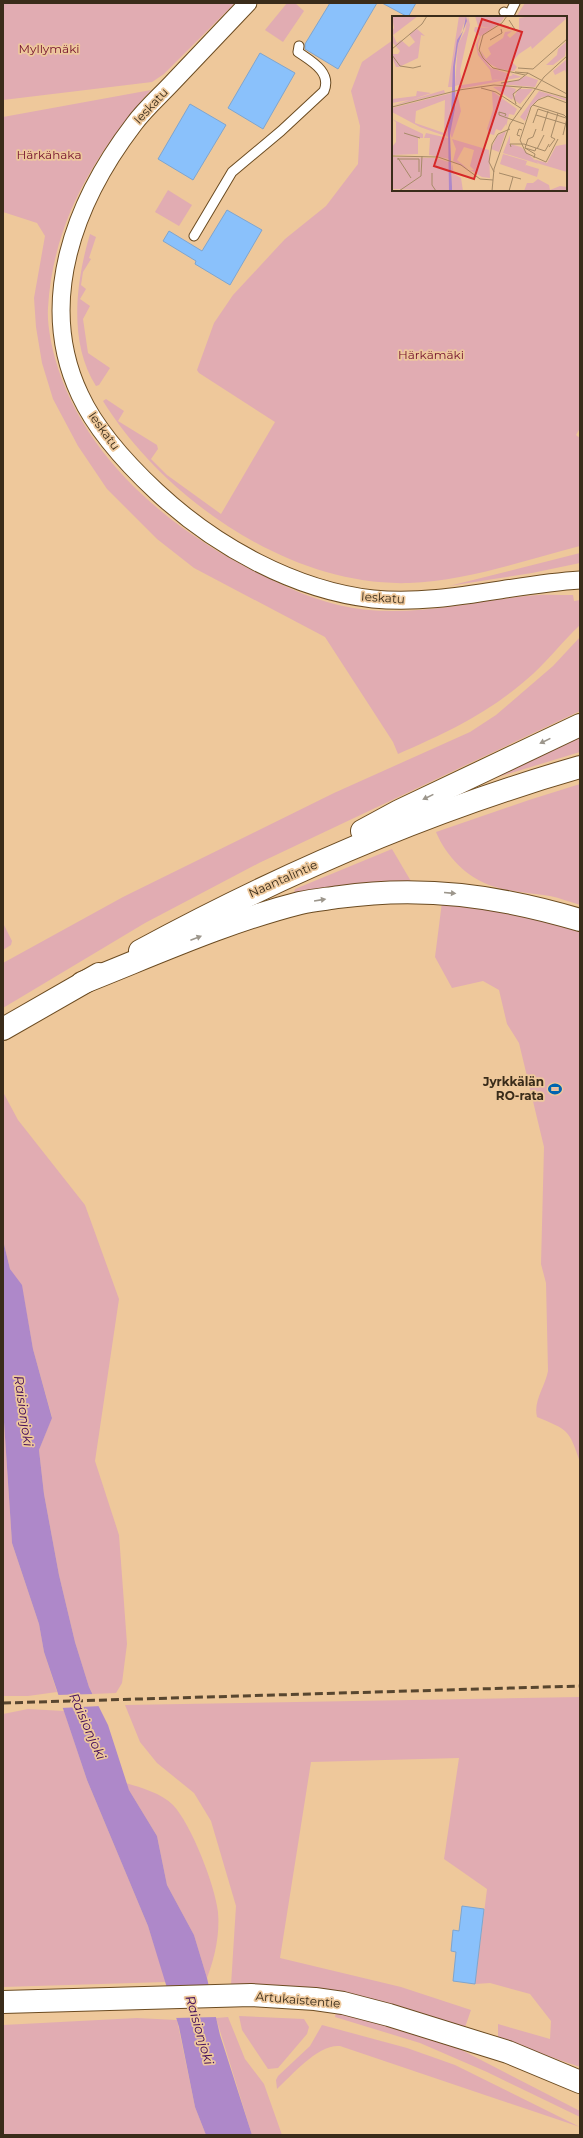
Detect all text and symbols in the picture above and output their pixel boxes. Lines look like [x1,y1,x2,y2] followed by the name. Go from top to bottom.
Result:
[392,16,567,191] inset map
[18,41,80,56] park label: Myllymäki
[130,85,171,127] street label: Ieskatu
[16,147,82,162] park label: Härkähaka
[398,347,464,362] park label: Härkämäki
[85,409,123,453] street label: Ieskatu
[361,588,405,607] street label: Ieskatu
[539,738,551,744] one-way arrow
[422,794,433,800] one-way arrow
[246,857,319,900] street label: Naantalintie
[444,890,456,897] one-way arrow
[314,897,326,903] one-way arrow
[191,935,203,941] one-way arrow
[482,1074,544,1103] place label: Jyrkkälän RO-rata
[547,1081,563,1097] sports icon: Jyrkkälän RO-rata
[11,1375,37,1448] water label: Raisionjoki
[66,1690,110,1762] water label: Raisionjoki
[255,1988,341,2011] street label: Artukaistentie
[182,1993,218,2067] water label: Raisionjoki

